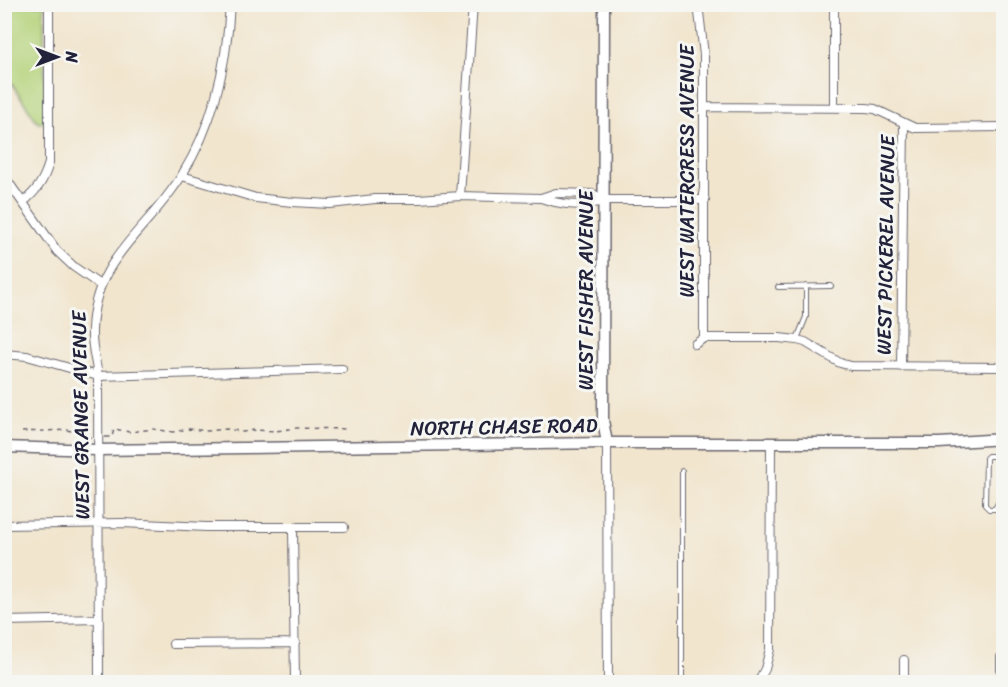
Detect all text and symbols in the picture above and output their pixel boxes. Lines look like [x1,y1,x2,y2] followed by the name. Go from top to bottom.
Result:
[27,27,87,87] north arrow
[670,43,705,298] street label: WEST WATERCRESS AVENUE
[57,50,86,63] text: N
[867,133,905,355] street label: WEST PICKEREL AVENUE
[569,188,604,390] street label: WEST FISHER AVENUE
[62,309,100,520] street label: WEST GRANGE AVENUE
[410,408,598,446] street label: NORTH CHASE ROAD

